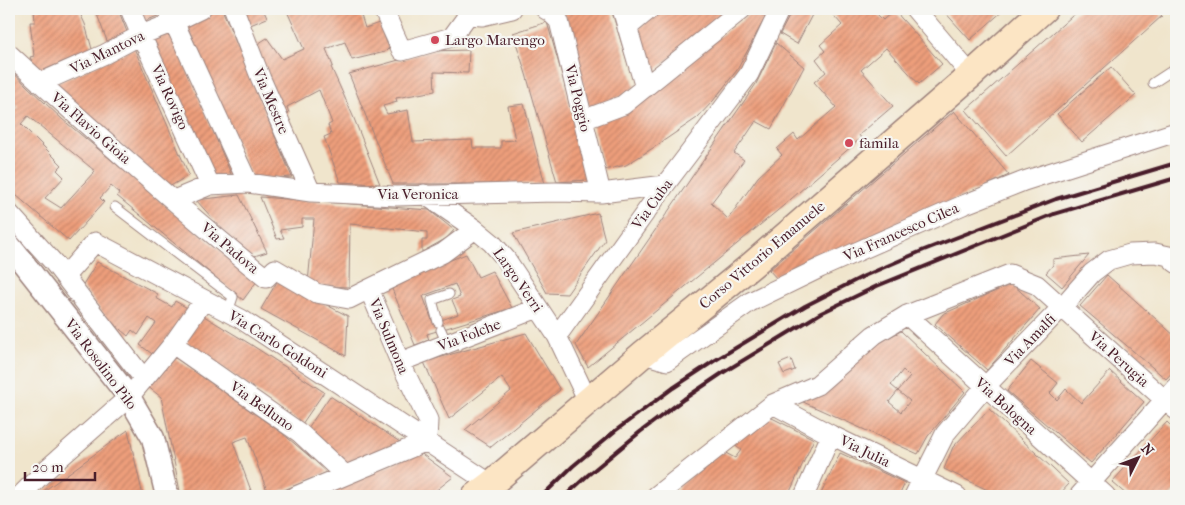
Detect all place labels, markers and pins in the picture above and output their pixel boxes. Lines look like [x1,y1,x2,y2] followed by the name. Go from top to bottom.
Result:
[445,31,545,49] place label: Largo Marengo
[429,34,441,46] marker: Largo Marengo
[859,134,900,152] place label: famila
[843,137,855,149] marker: famila

